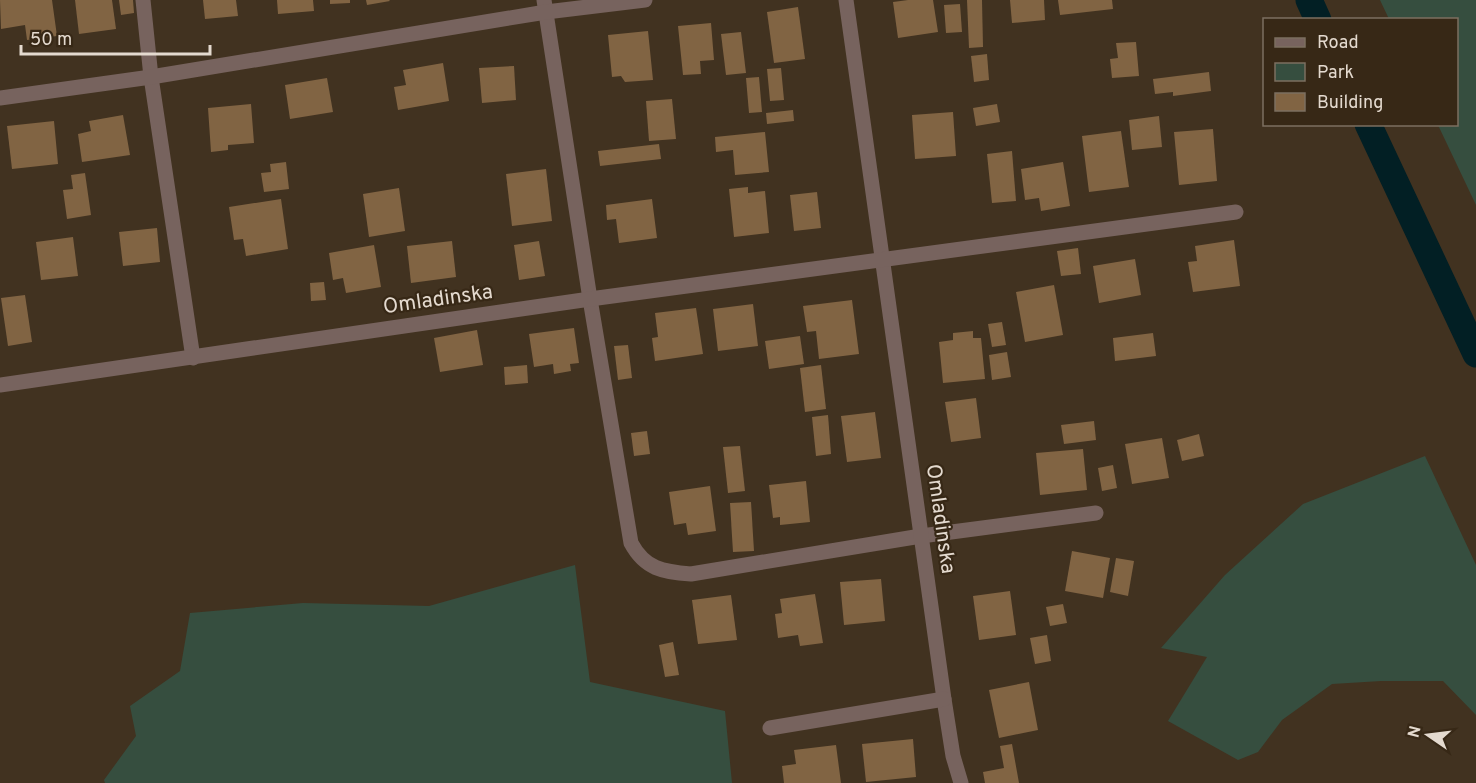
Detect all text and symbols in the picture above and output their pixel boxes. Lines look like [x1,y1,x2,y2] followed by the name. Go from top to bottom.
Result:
[21,18,210,56] scale bar
[1263,18,1458,126] legend
[30,29,72,52] text: 50 m
[1317,32,1359,55] text: Road
[1317,62,1354,85] text: Park
[1317,92,1383,115] text: Building
[381,279,495,321] street label: Omladinska
[919,462,961,576] street label: Omladinska
[1398,705,1458,765] north arrow
[1404,724,1426,740] text: N

